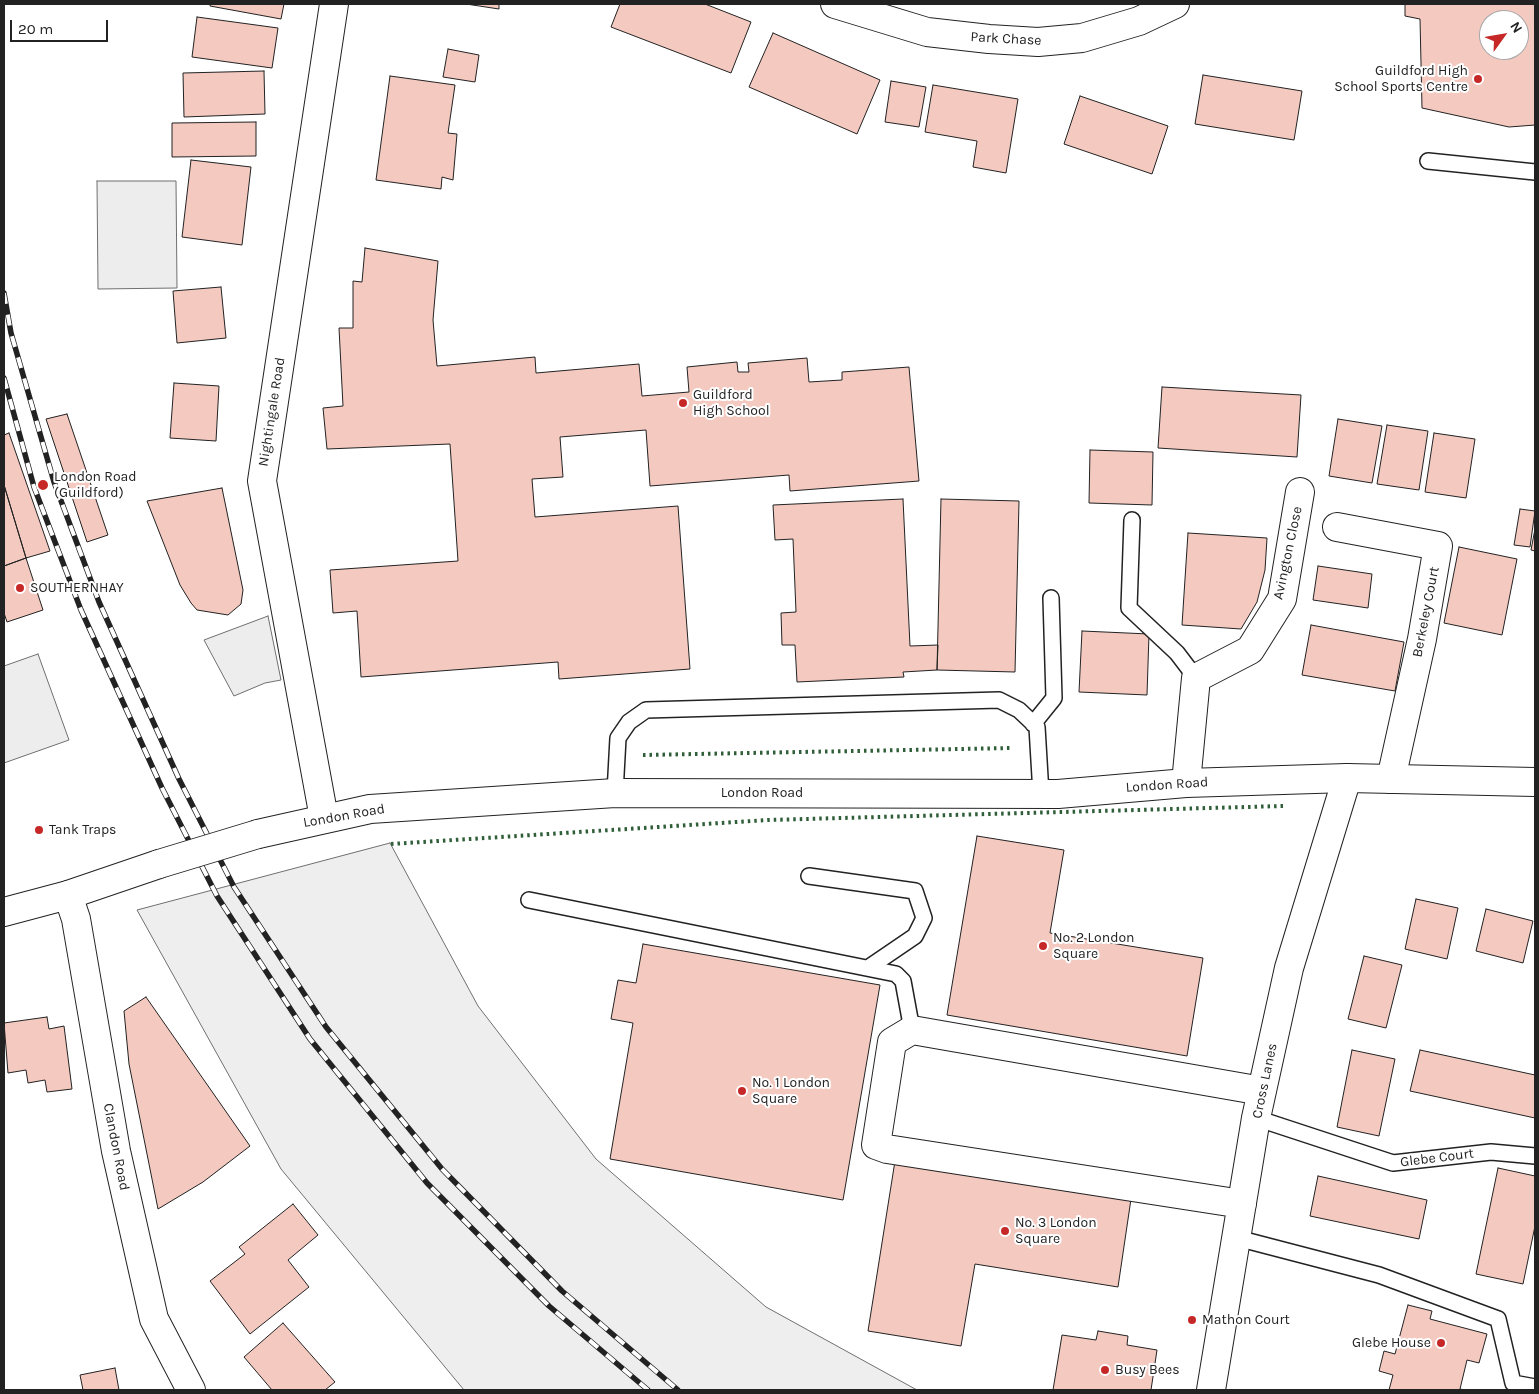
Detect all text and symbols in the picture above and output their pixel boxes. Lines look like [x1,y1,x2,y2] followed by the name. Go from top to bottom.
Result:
[12,10,110,42] scale bar
[1479,10,1529,60] north arrow
[1506,19,1526,36] text: N
[18,20,53,38] text: 20 m
[970,29,1042,49] street label: Park Chase
[1334,63,1468,95] place label: Guildford High School Sports Centre
[1472,73,1484,85] marker: Guildford High School Sports Centre
[255,356,289,468] street label: Nightingale Road
[693,387,770,420] place label: Guildford High School
[677,397,689,409] marker: Guildford High School
[54,469,137,502] place label: London Road (Guildford)
[36,478,50,492] marker: London Road (Guildford)
[1270,505,1306,601] street label: Avington Close
[1409,565,1443,659] street label: Berkeley Court
[30,580,124,596] place label: SOUTHERNHAY
[14,582,26,594] marker: SOUTHERNHAY
[1125,774,1209,796] street label: London Road
[721,785,803,801] street label: London Road
[302,801,386,831] street label: London Road
[49,822,116,838] place label: Tank Traps
[33,824,45,836] marker: Tank Traps
[1053,930,1135,962] place label: No. 2 London Square
[1037,940,1049,952] marker: No. 2 London Square
[1249,1042,1281,1120] street label: Cross Lanes
[752,1075,830,1108] place label: No. 1 London Square
[736,1085,748,1097] marker: No. 1 London Square
[99,1102,133,1192] street label: Clandon Road
[1399,1145,1475,1171] street label: Glebe Court
[1015,1215,1097,1248] place label: No. 3 London Square
[999,1225,1011,1237] marker: No. 3 London Square
[1202,1312,1290,1328] place label: Mathon Court
[1186,1314,1198,1326] marker: Mathon Court
[1352,1335,1431,1351] place label: Glebe House
[1435,1337,1447,1349] marker: Glebe House
[1115,1362,1180,1378] place label: Busy Bees
[1099,1364,1111,1376] marker: Busy Bees

